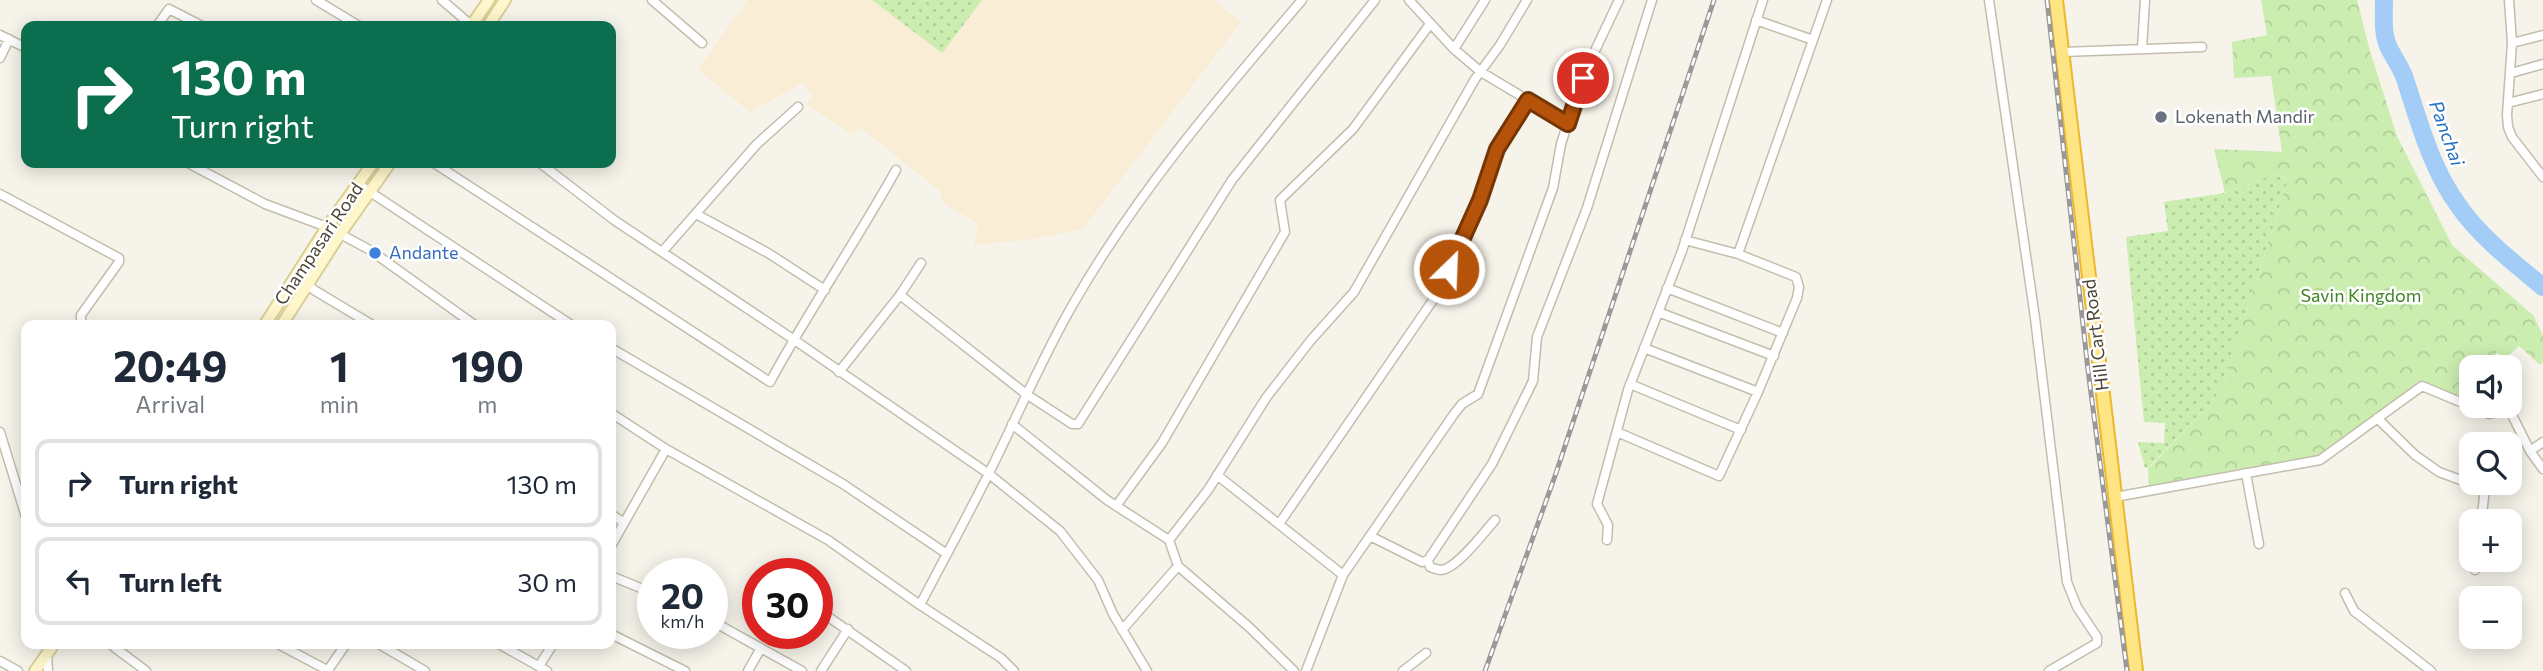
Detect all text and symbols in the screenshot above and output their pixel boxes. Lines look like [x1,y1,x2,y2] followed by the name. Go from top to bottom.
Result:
[171,45,306,105] text: 130 m
[1553,48,1613,108] pin
[56,49,147,140] icon: right
[1564,59,1602,97] icon: arrive
[2425,97,2470,170] water label: Panchai
[171,105,314,145] text: Turn right
[2175,105,2315,127] place label: Lokenath Mandir
[2153,109,2169,125] marker: Lokenath Mandir
[269,178,367,309] street label: Champasari Road
[1412,232,1486,306] position arrow
[389,241,459,263] place label: Andante
[367,245,383,261] marker: Andante
[2077,278,2113,392] street label: Hill Cart Road
[2301,284,2421,306] park label: Savin Kingdom
[113,339,228,391] text: 20:49
[330,339,349,391] text: 1
[451,339,524,391] text: 190
[2459,355,2522,649] map controls
[2459,355,2522,418] button: sound
[136,390,205,418] text: Arrival
[320,390,359,418] text: min
[477,390,497,418] text: m
[2459,432,2522,495] button: search
[60,464,98,502] icon: right
[119,468,238,499] text: Turn right
[506,468,577,499] text: 130 m
[2459,509,2522,572] button: +
[742,558,833,649] speed limit sign: 30
[60,562,98,600] icon: left
[119,566,222,597] text: Turn left
[518,566,577,597] text: 30 m
[661,573,704,616] text: 20
[2459,586,2522,649] button: −
[661,610,704,632] text: km/h

